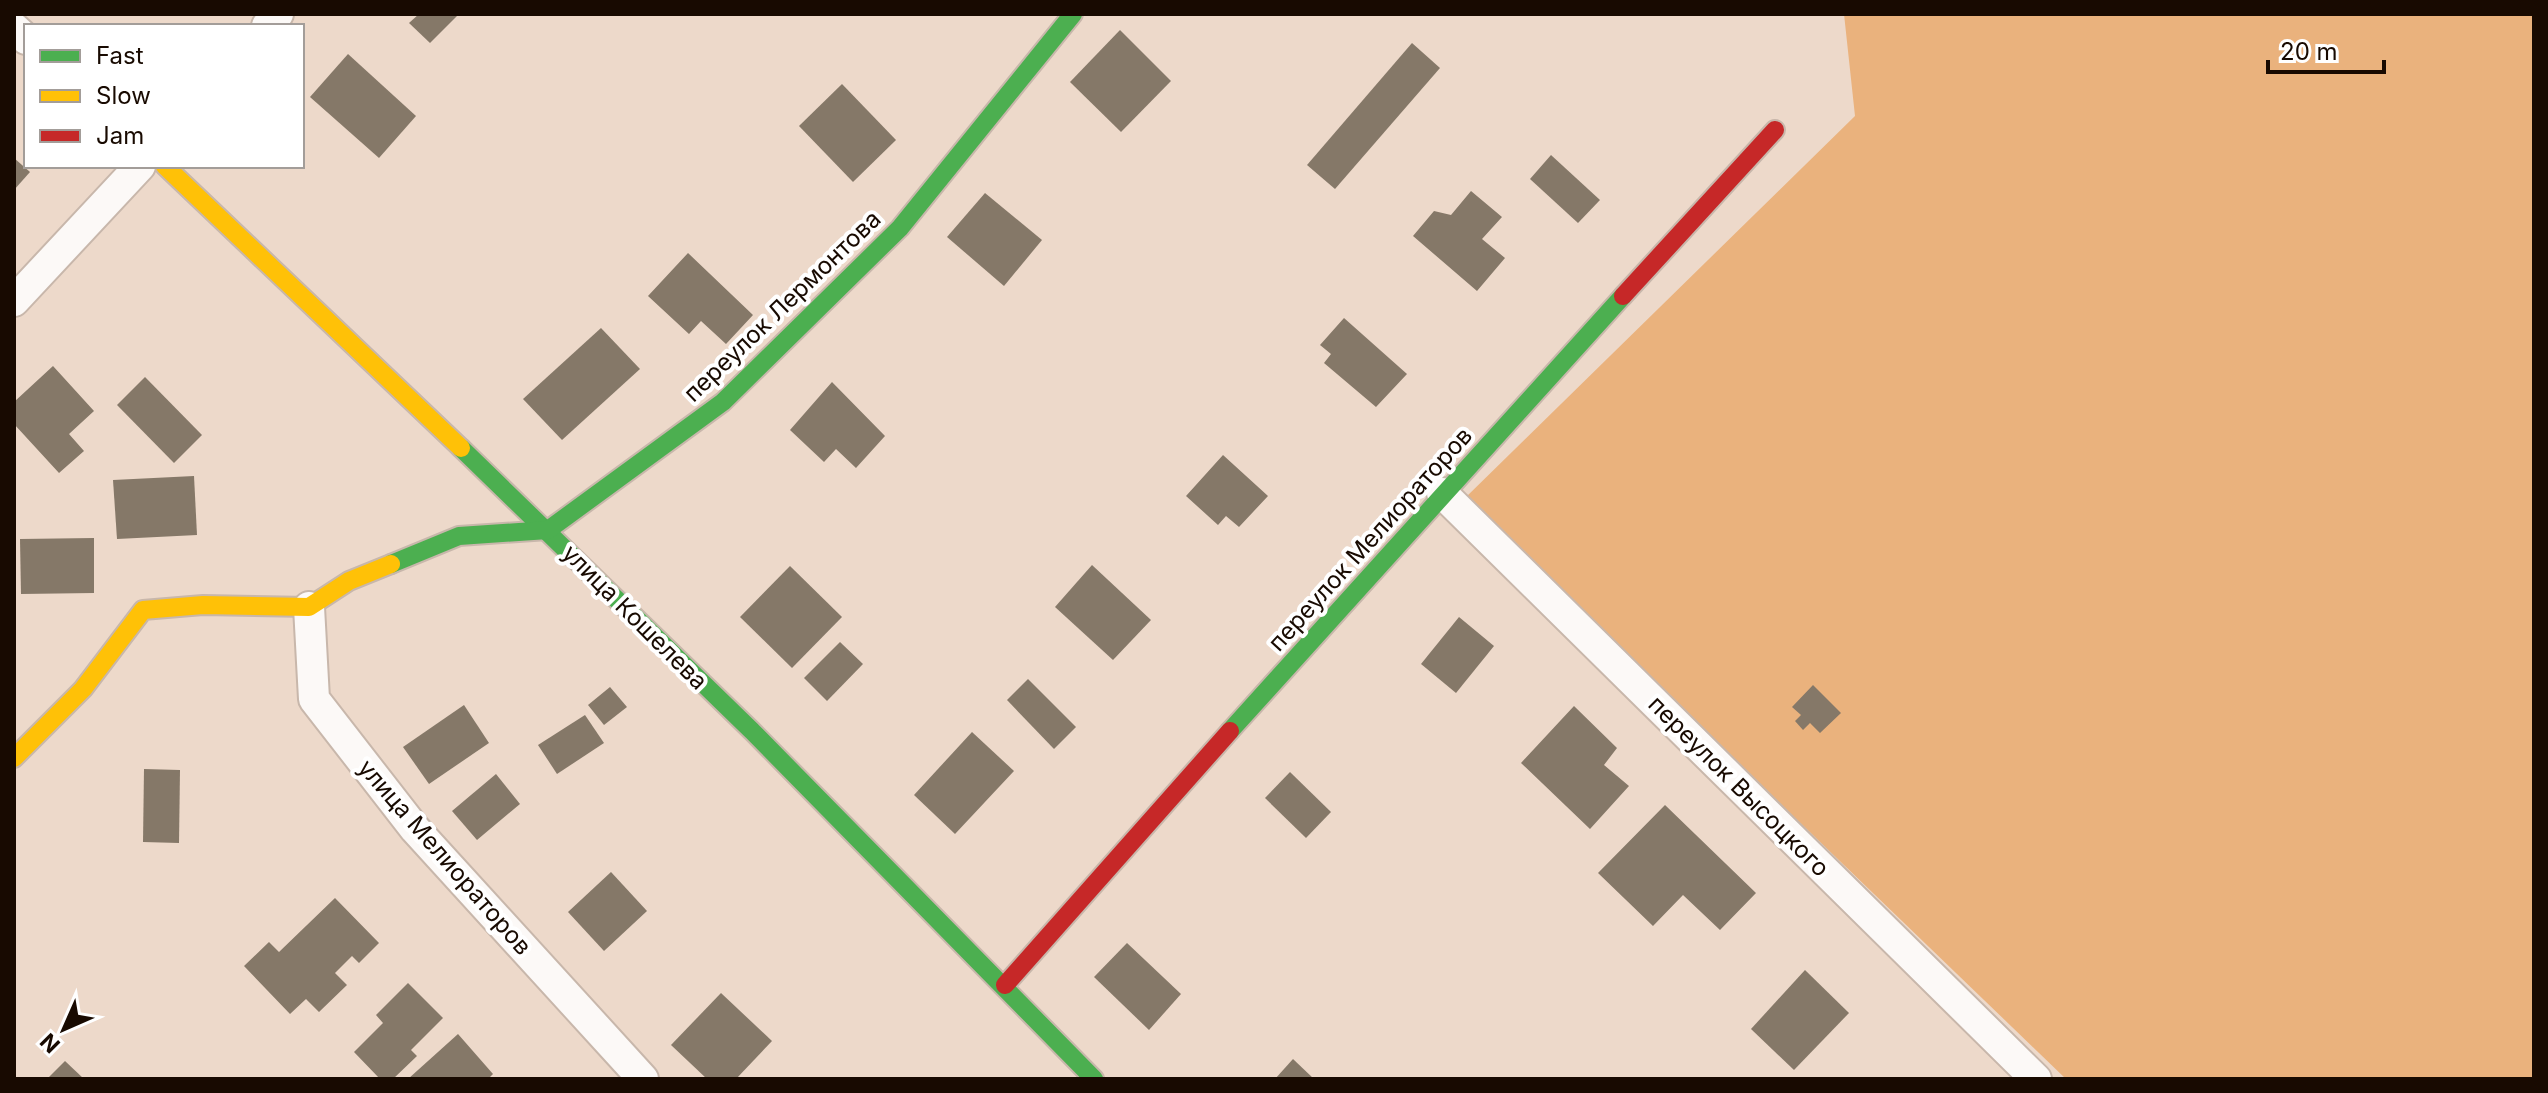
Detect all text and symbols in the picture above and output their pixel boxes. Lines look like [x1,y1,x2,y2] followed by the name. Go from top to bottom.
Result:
[24,24,304,168] legend
[2268,24,2384,74] scale bar
[2280,37,2338,66] text: 20 m
[96,41,144,70] text: Fast
[96,81,151,110] text: Slow
[96,121,144,150] text: Jam
[677,204,887,408] street label: переулок Лермонтова
[1262,421,1478,657] street label: переулок Мелиораторов
[556,538,714,696] street label: улица Кошелева
[1643,690,1835,882] street label: переулок Высоцкого
[352,753,538,961] street label: улица Мелиораторов
[24,989,104,1069] north arrow
[35,1028,65,1058] text: N

